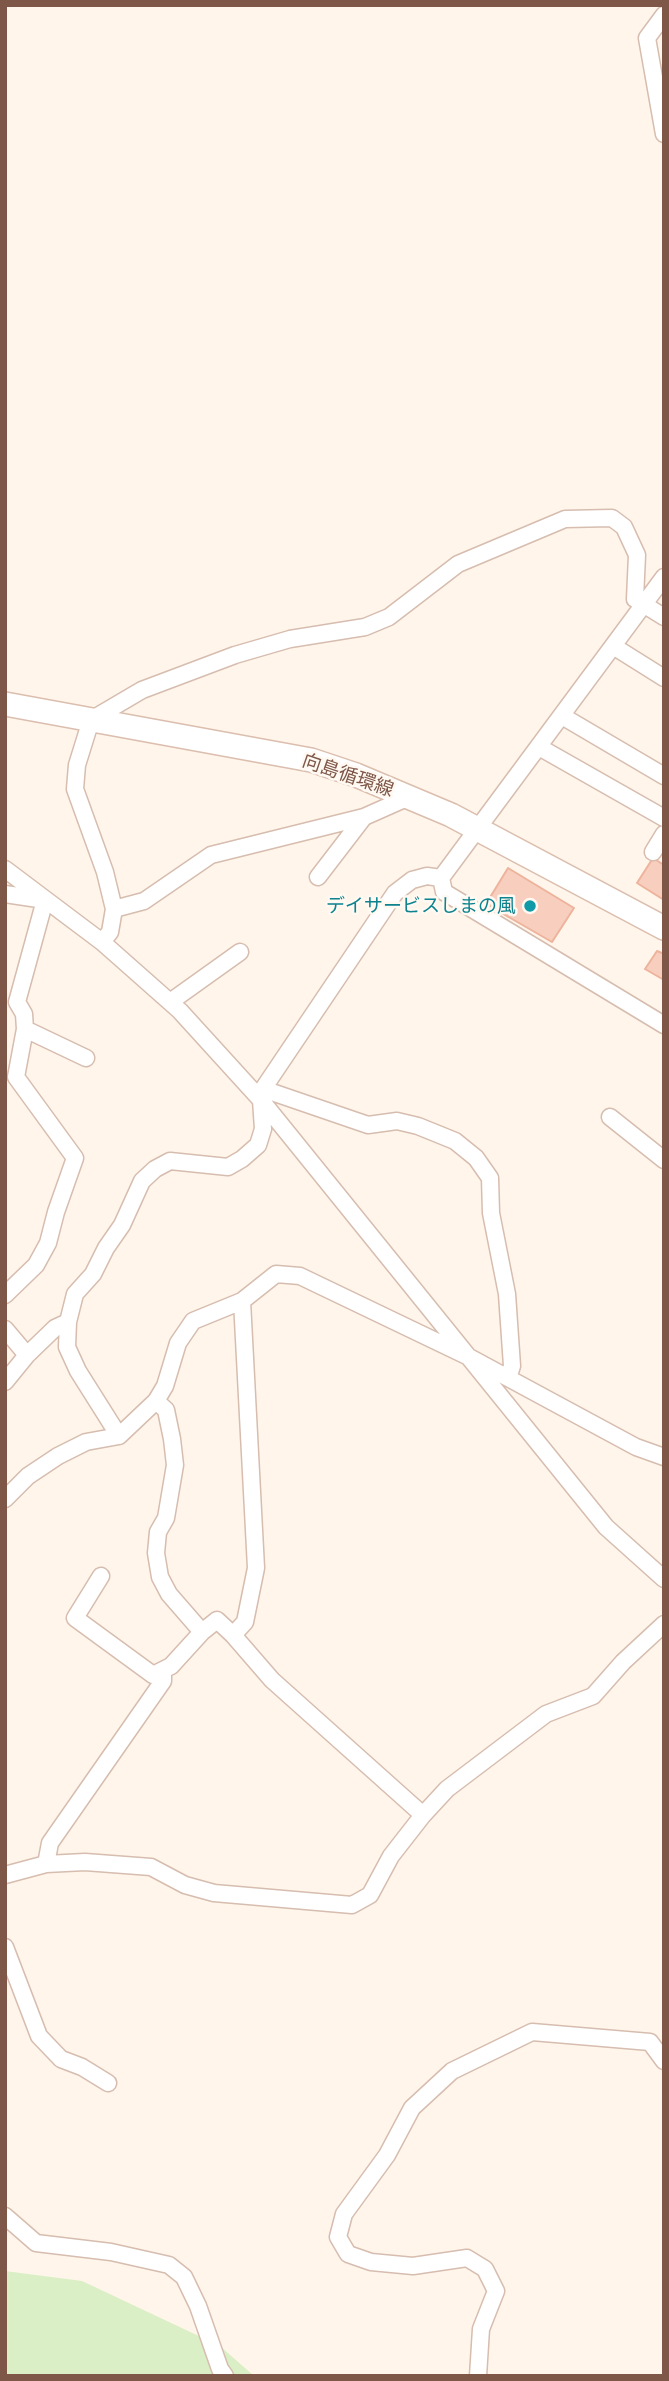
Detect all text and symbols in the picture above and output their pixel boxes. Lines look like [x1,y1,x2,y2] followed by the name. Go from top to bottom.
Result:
[299,749,397,801] street label: 向島循環線
[326,895,516,917] place label: デイサービスしまの風
[522,898,538,914] marker: デイサービスしまの風

